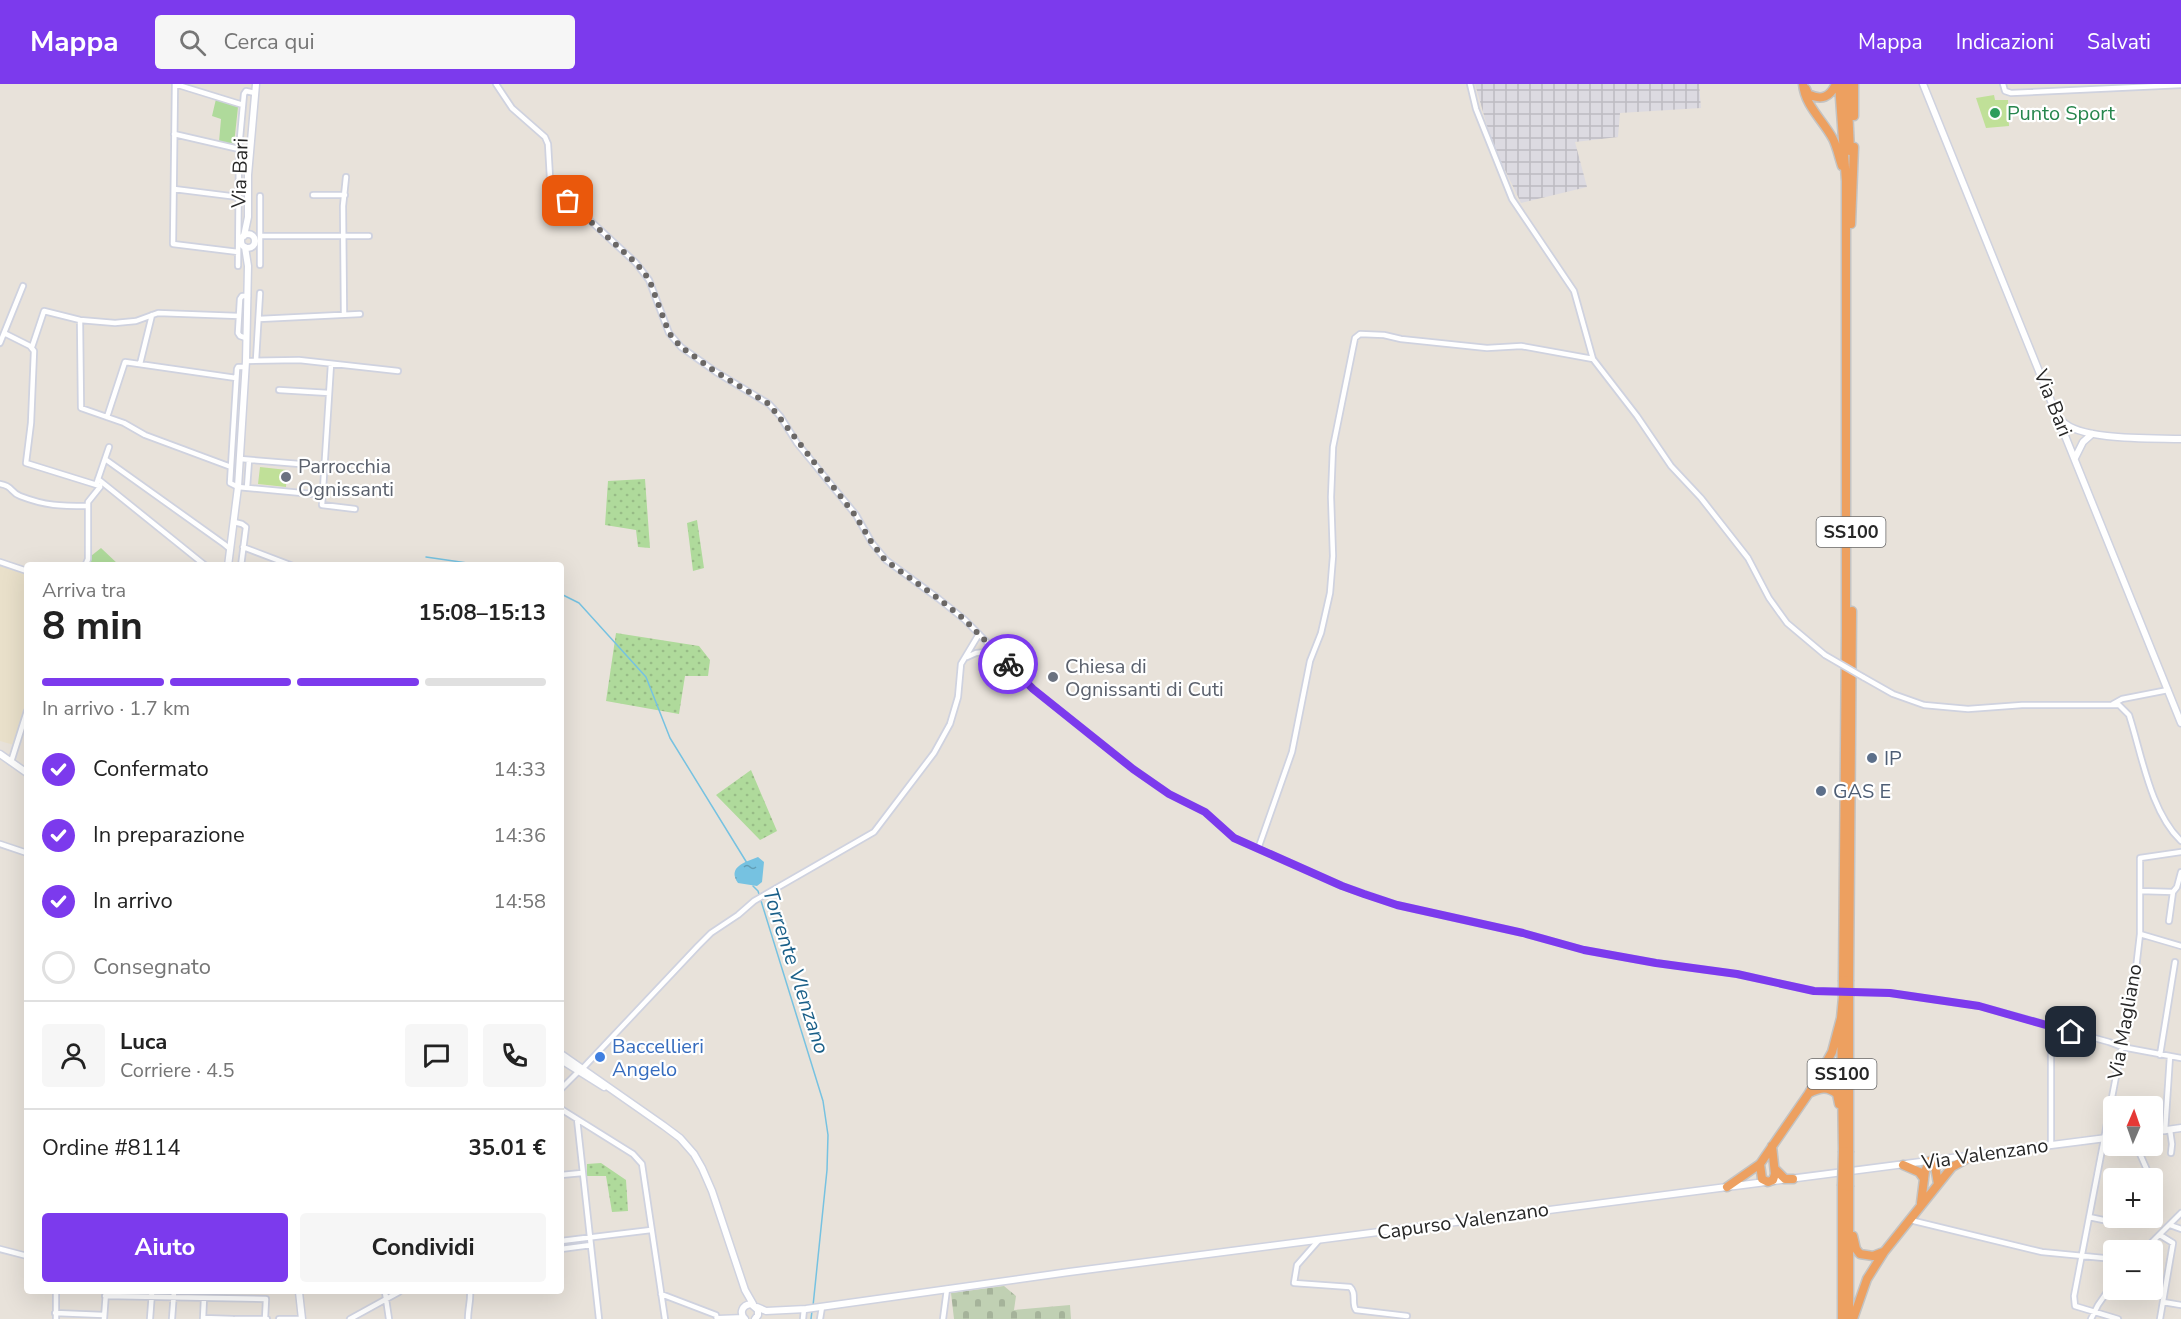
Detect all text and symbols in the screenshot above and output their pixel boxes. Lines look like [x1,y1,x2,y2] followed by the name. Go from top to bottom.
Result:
[155,15,575,69] search box
[30,23,119,61] text: Mappa
[176,26,209,59] icon: search
[224,27,315,57] text: Cerca qui
[1858,28,1923,56] text: Mappa
[1956,28,2054,56] text: Indicazioni
[2087,28,2151,56] text: Salvati
[2007,100,2116,127] place label: Punto Sport
[1988,106,2002,120] marker: Punto Sport
[225,138,255,209] street label: Via Bari
[542,175,593,226] pin
[551,184,584,217] icon: bag
[2027,365,2079,441] street label: Via Bari
[298,453,394,503] place label: Parrocchia Ognissanti
[279,470,293,484] marker: Parrocchia Ognissanti
[1816,517,1886,547] road number: SS100
[42,577,126,604] text: Arriva tra
[418,598,546,628] text: 15:08–15:13
[42,600,143,653] text: 8 min
[978,634,1038,694] courier
[992,648,1025,681] icon: bike
[1065,653,1224,703] place label: Chiesa di Ognissanti di Cuti
[1046,670,1060,684] marker: Chiesa di Ognissanti di Cuti
[42,695,190,722] text: In arrivo · 1.7 km
[1884,745,1902,772] place label: IP
[1865,751,1879,765] marker: IP
[42,753,75,786] icon: check
[93,754,209,784] text: Confermato
[493,756,546,783] text: 14:33
[1833,778,1891,805] place label: GAS E
[1814,784,1828,798] marker: GAS E
[42,819,75,852] icon: check
[93,820,245,850] text: In preparazione
[493,822,546,849] text: 14:36
[42,885,75,918] icon: check
[756,885,836,1057] water label: Torrente Vlenzano
[93,886,173,916] text: In arrivo
[493,888,546,915] text: 14:58
[93,952,211,982] text: Consegnato
[2101,962,2148,1083] street label: Via Magliano
[2045,1006,2096,1057] pin
[2054,1015,2087,1048] icon: home
[42,1024,105,1087] button: person
[405,1024,468,1087] button: chat
[483,1024,546,1087] button: phone
[120,1027,167,1057] text: Luca
[612,1033,704,1083] place label: Baccellieri Angelo
[593,1050,607,1064] marker: Baccellieri Angelo
[120,1057,235,1084] text: Corriere · 4.5
[1808,1059,1876,1089] road number: SS100
[2103,1096,2163,1156] north arrow
[2103,1096,2163,1300] map controls
[1919,1132,2050,1176] street label: Via Valenzano
[42,1133,180,1163] text: Ordine #8114
[469,1133,546,1163] text: 35.01 €
[2103,1168,2163,1228] button: +
[1376,1196,1550,1246] street label: Capurso Valenzano
[42,1213,288,1282] button: Aiuto
[300,1213,546,1282] button: Condividi
[2103,1240,2163,1300] button: −

